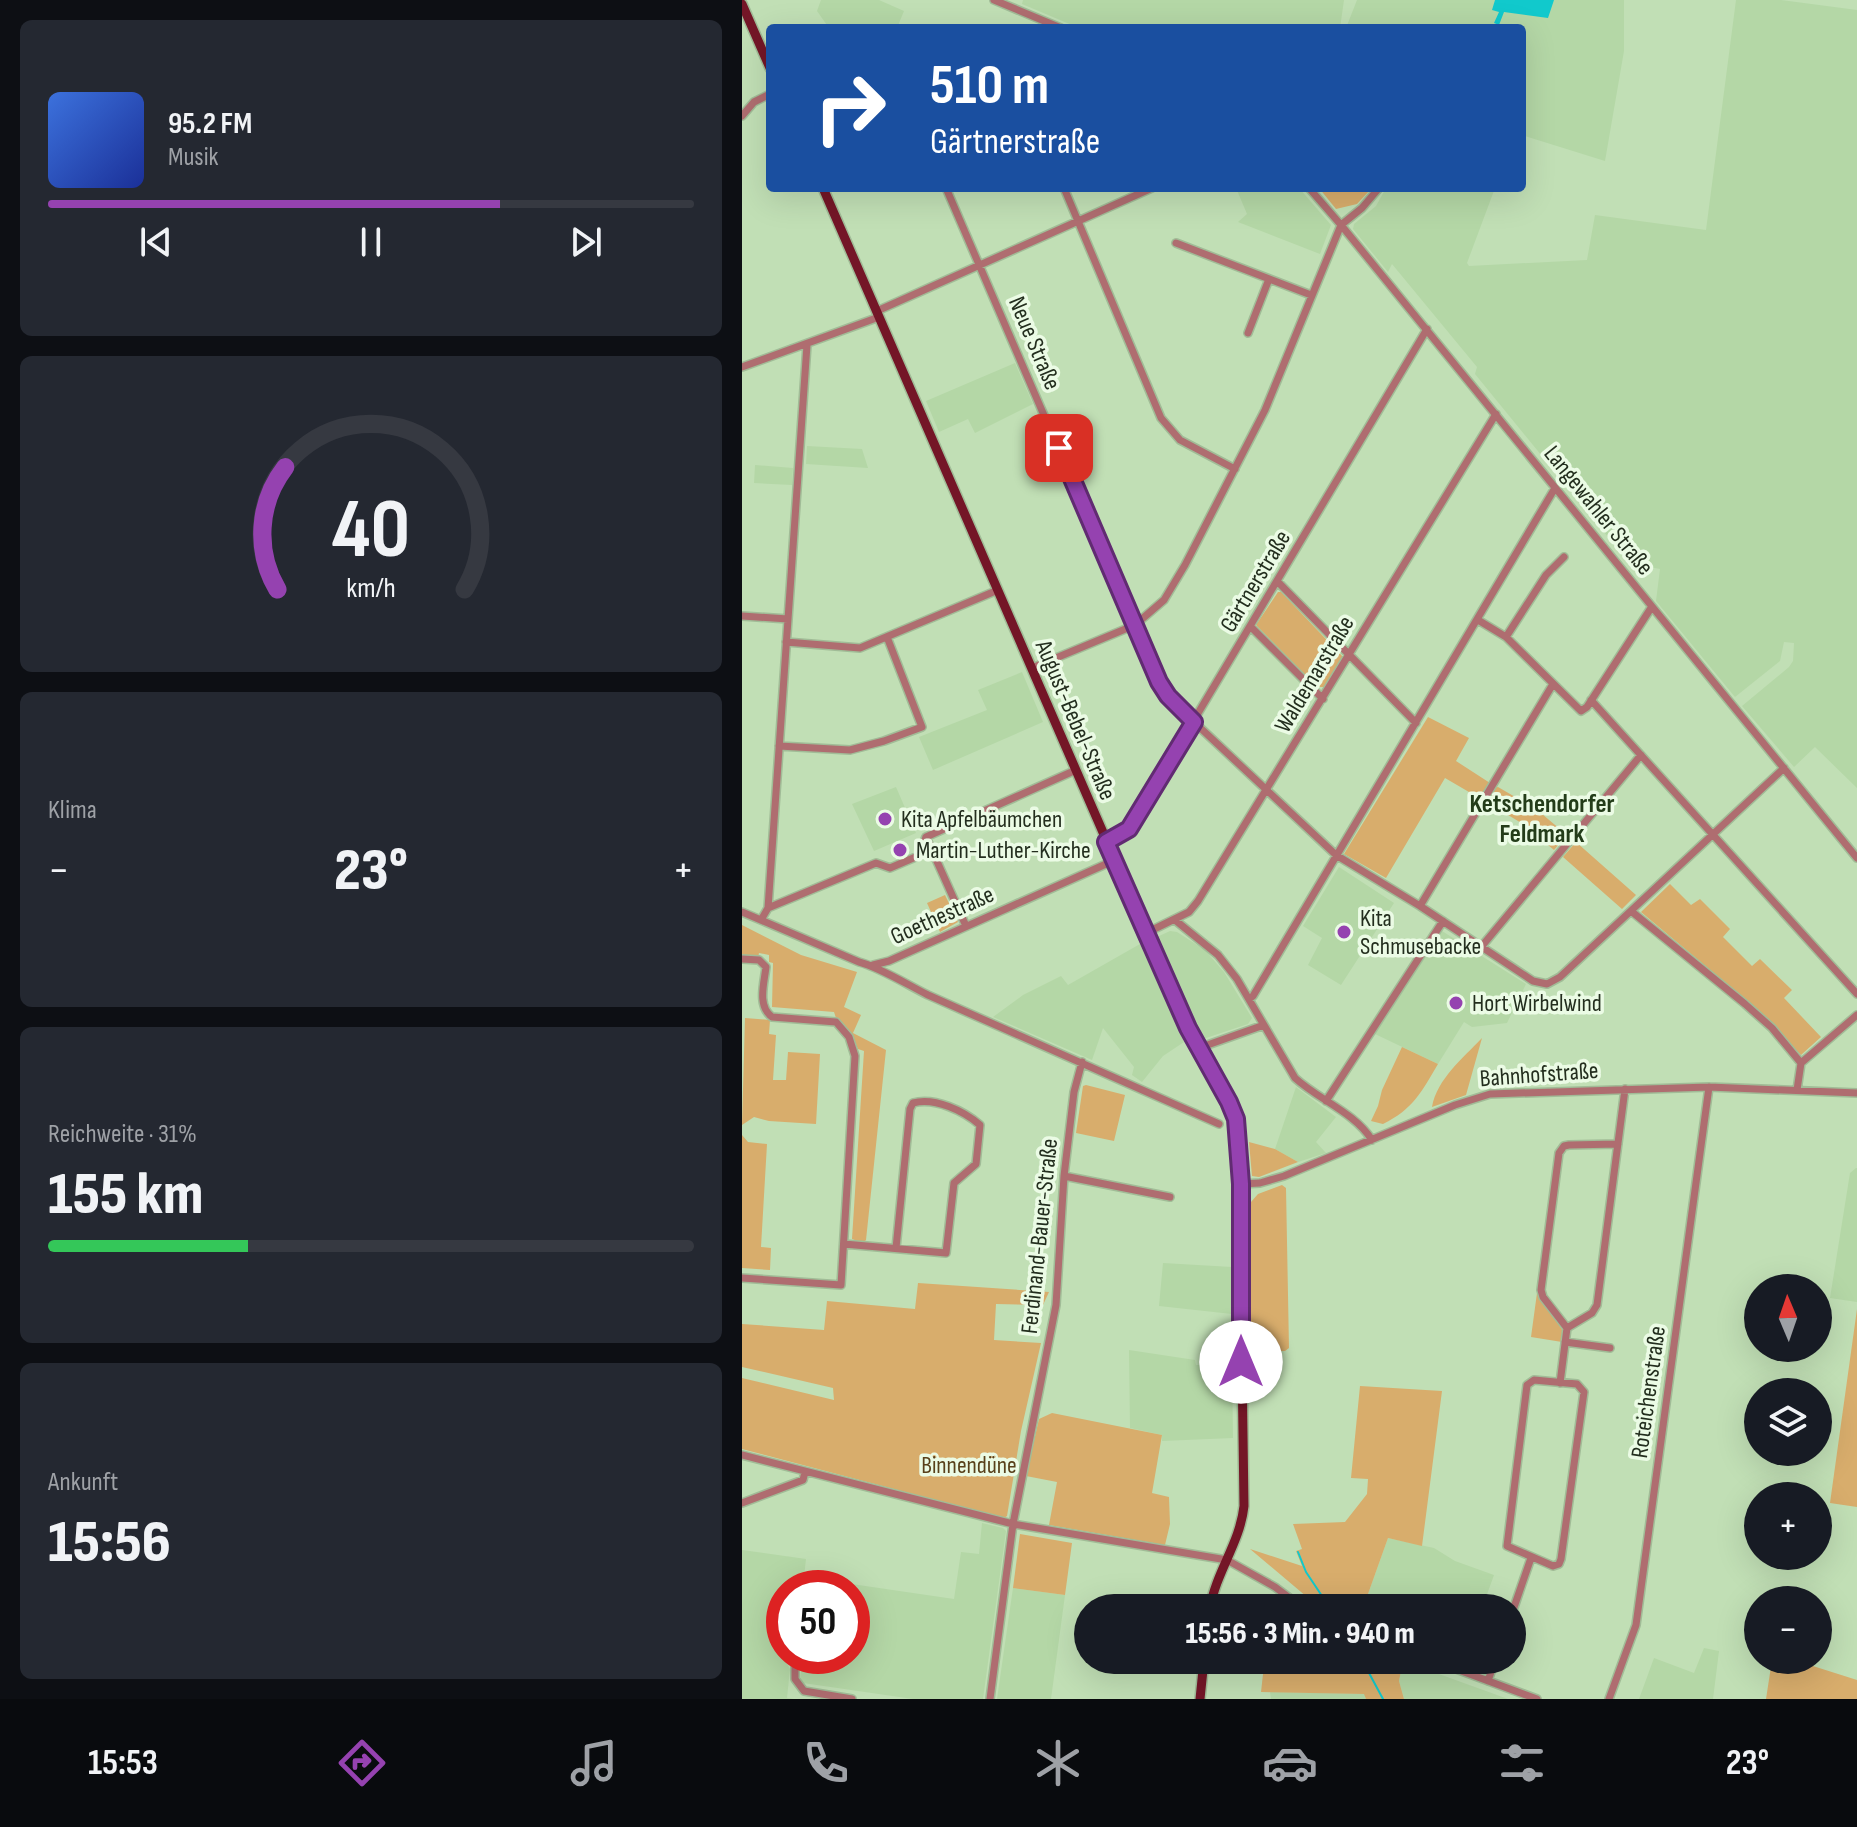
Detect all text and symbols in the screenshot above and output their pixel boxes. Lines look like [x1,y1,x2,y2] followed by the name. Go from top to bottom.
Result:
[930,53,1049,120] text: 510 m
[798,56,902,160] icon: right
[168,106,252,142] text: 95.2 FM
[930,121,1100,164] text: Gärtnerstraße
[168,142,218,173] text: Musik
[134,220,178,264] icon: previous
[349,220,393,264] icon: pause
[564,220,608,264] icon: next
[1002,292,1067,394] street label: Neue Straße
[1025,414,1093,482] pin
[1037,426,1081,470] icon: arrive
[1538,440,1660,581] street label: Langewahler Straße
[332,480,410,580] text: 40
[1214,525,1297,637] street label: Gärtnerstraße
[346,571,396,606] text: km/h
[1268,611,1361,738] street label: Waldemarstraße
[1028,635,1122,804] street label: August-Bebel-Straße
[1469,789,1615,850] district label: Ketschendorfer Feldmark
[48,795,97,826] text: Klima
[901,805,1062,834] place label: Kita Apfelbäumchen
[876,810,894,828] marker: Kita Apfelbäumchen
[334,835,408,907] text: 23°
[916,836,1091,865] place label: Martin-Luther-Kirche
[891,841,909,859] marker: Martin-Luther-Kirche
[48,844,70,897] text: −
[672,844,694,897] text: +
[886,880,998,951] street label: Goethestraße
[1360,904,1481,961] place label: Kita Schmusebacke
[1335,923,1353,941] marker: Kita Schmusebacke
[1472,989,1602,1018] place label: Hort Wirbelwind
[1447,994,1465,1012] marker: Hort Wirbelwind
[1479,1056,1599,1093] street label: Bahnhofstraße
[48,1119,197,1150] text: Reichweite · 31%
[1015,1137,1064,1335] street label: Ferdinand-Bauer-Straße
[48,1159,203,1231] text: 155 km
[1744,1274,1832,1362] north arrow
[1744,1274,1832,1674] map controls
[1199,1320,1283,1404] position arrow
[1625,1324,1672,1460] street label: Roteichenstraße
[1744,1378,1832,1466] button: layers
[921,1451,1017,1480] park label: Binnendüne
[48,1467,118,1498] text: Ankunft
[1744,1482,1832,1570] button: +
[48,1507,171,1579] text: 15:56
[766,1570,870,1674] speed limit sign: 50
[1744,1586,1832,1674] button: −
[1185,1616,1415,1652] text: 15:56 · 3 Min. · 940 m
[334,1735,390,1791] icon: directions
[566,1735,622,1791] icon: music
[798,1735,854,1791] icon: phone
[1030,1735,1086,1791] icon: climate
[1262,1735,1318,1791] icon: car
[1494,1735,1550,1791] icon: filters
[88,1742,158,1785] text: 15:53
[1726,1742,1769,1785] text: 23°

